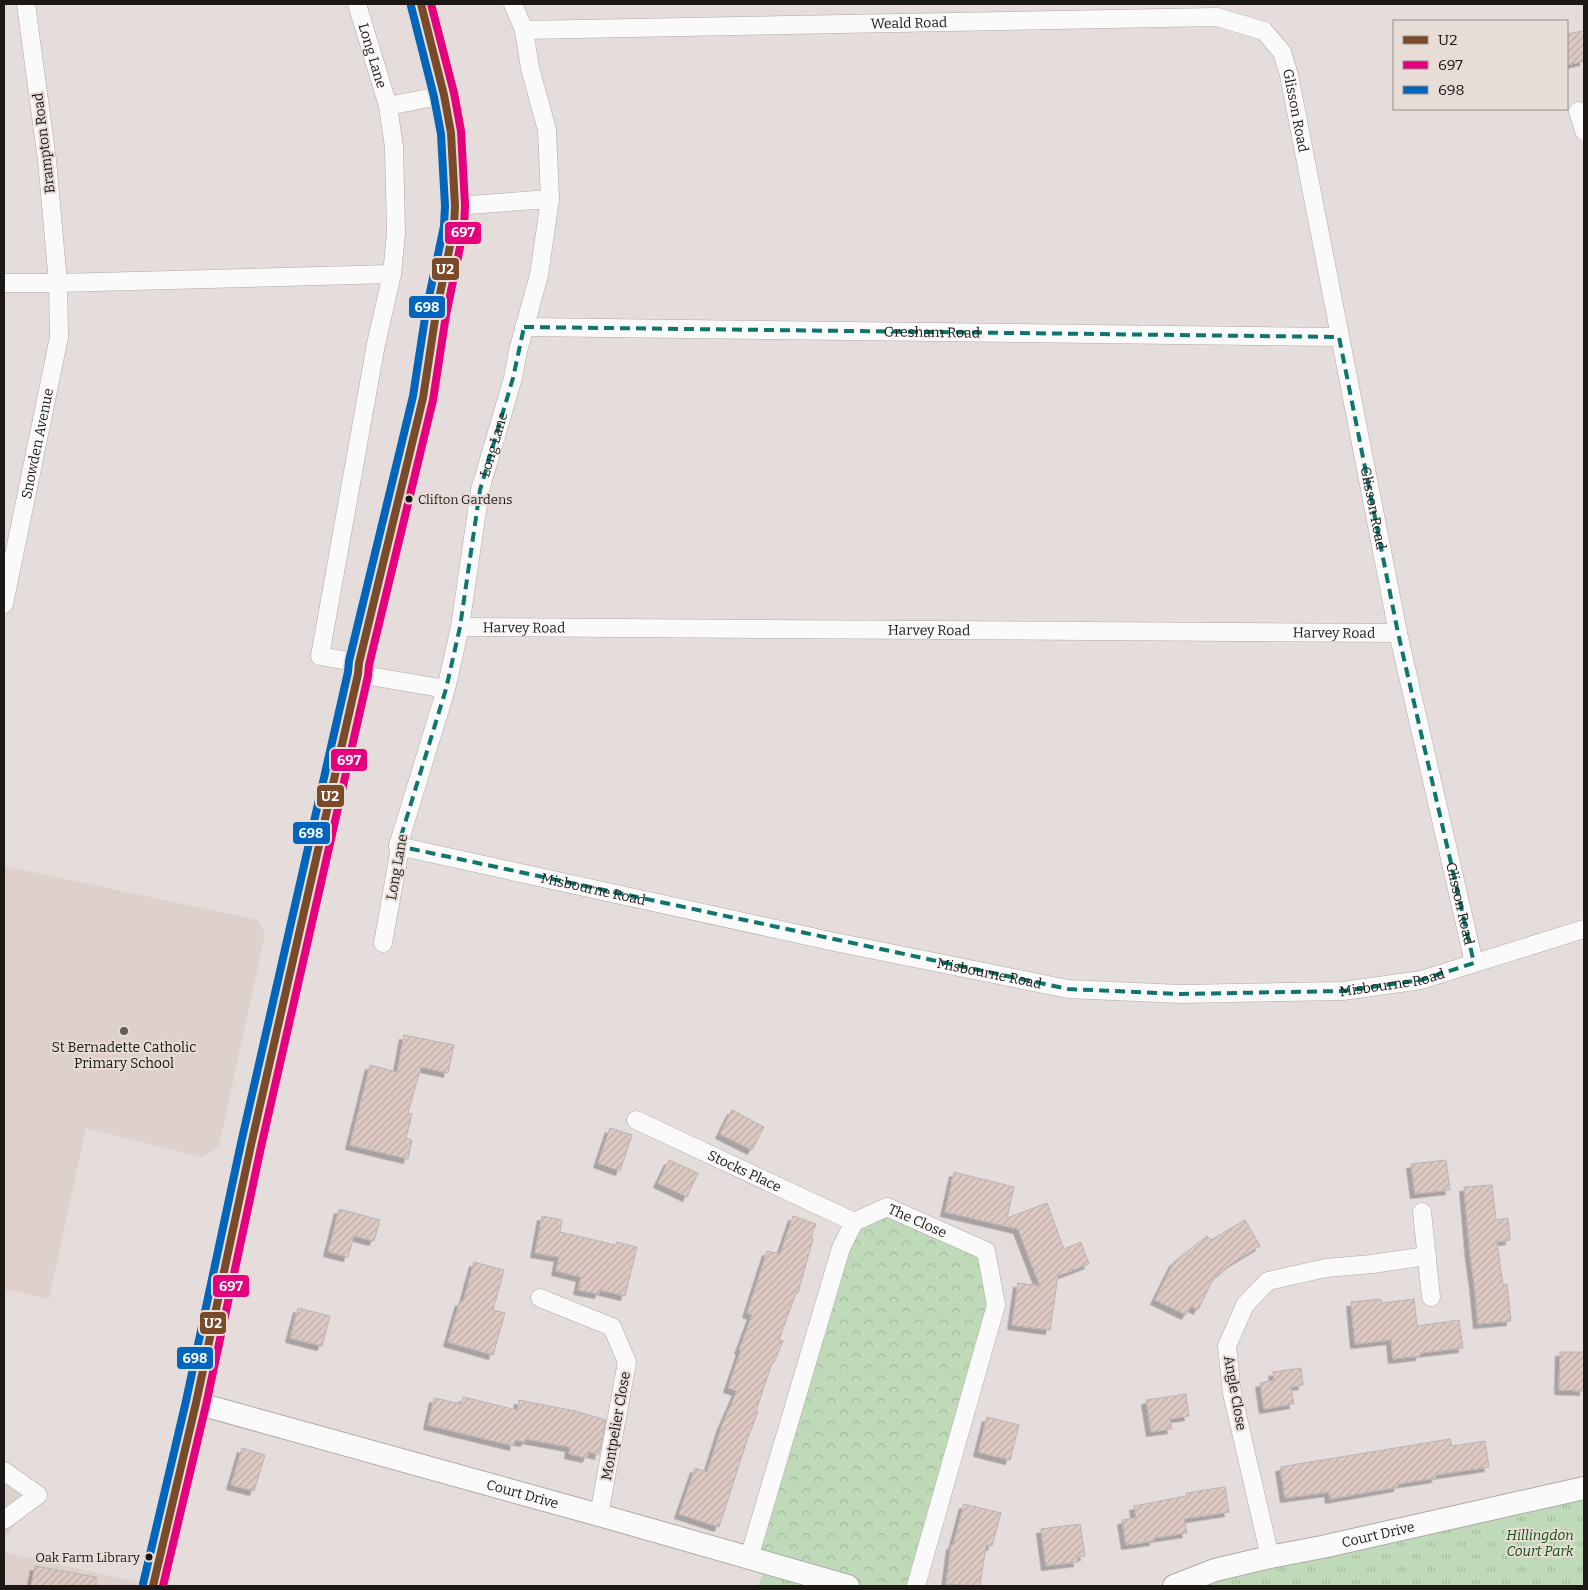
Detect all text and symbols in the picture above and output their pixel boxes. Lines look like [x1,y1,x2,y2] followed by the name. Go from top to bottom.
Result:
[870,14,947,32] street label: Weald Road
[1393,20,1568,110] legend
[355,21,391,90] street label: Long Lane
[1438,31,1457,49] text: U2
[1438,56,1463,74] text: 697
[1279,67,1312,154] street label: Glisson Road
[1438,81,1465,99] text: 698
[29,92,59,194] street label: Brampton Road
[444,221,482,245] line badge: 697
[451,224,475,241] text: 697
[431,257,460,281] line badge: U2
[436,261,454,278] text: U2
[408,295,446,319] line badge: 698
[415,299,439,316] text: 698
[884,323,980,341] street label: Gresham Road
[17,387,57,500] street label: Snowden Avenue
[476,410,511,479] street label: Long Lane
[1357,465,1390,551] street label: Glisson Road
[418,492,512,507] place label: Clifton Gardens
[404,494,414,504] marker: Clifton Gardens
[483,619,565,636] street label: Harvey Road
[888,621,970,639] street label: Harvey Road
[1293,624,1375,641] street label: Harvey Road
[330,748,368,772] line badge: 697
[337,752,361,769] text: 697
[316,784,345,808] line badge: U2
[321,788,339,805] text: U2
[292,821,331,845] line badge: 698
[299,825,323,842] text: 698
[383,833,411,901] street label: Long Lane
[1443,860,1478,947] street label: Glisson Road
[539,869,647,909] street label: Misbourne Road
[936,954,1043,992] street label: Misbourne Road
[1338,965,1447,1000] street label: Misbourne Road
[118,1025,130,1037] marker: St Bernadette Catholic Primary School
[52,1039,196,1072] place label: St Bernadette Catholic Primary School
[705,1146,784,1195] street label: Stocks Place
[886,1200,949,1241] street label: The Close
[212,1274,250,1298] line badge: 697
[219,1278,243,1295] text: 697
[199,1311,227,1335] line badge: U2
[204,1315,222,1332] text: U2
[176,1346,214,1370] line badge: 698
[183,1350,207,1367] text: 698
[1220,1354,1250,1432] street label: Angle Close
[598,1370,634,1482] street label: Montpelier Close
[485,1476,561,1512] street label: Court Drive
[1340,1518,1416,1551] street label: Court Drive
[1506,1527,1574,1560] park label: Hillingdon Court Park
[35,1550,140,1565] place label: Oak Farm Library
[144,1552,154,1562] marker: Oak Farm Library

